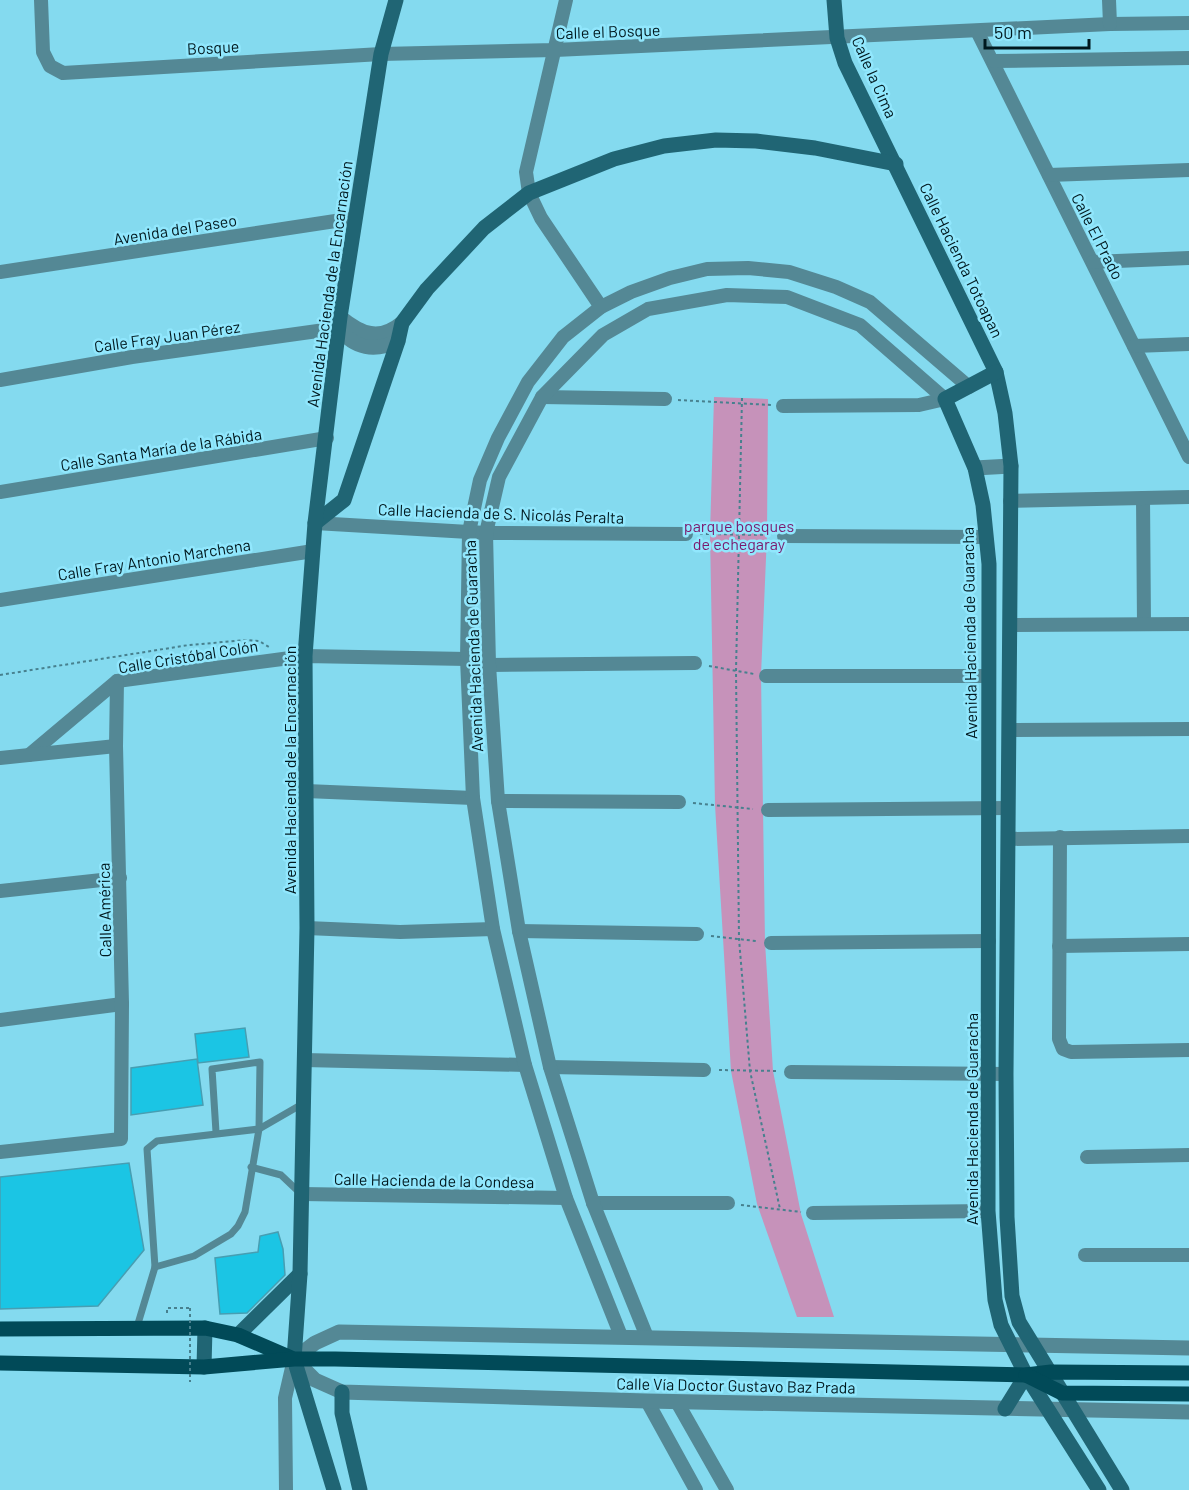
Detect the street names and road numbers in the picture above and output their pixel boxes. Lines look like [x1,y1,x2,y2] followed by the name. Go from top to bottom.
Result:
[555,20,661,42] street label: Calle el Bosque
[849,33,901,121] street label: Calle la Cima
[186,36,240,58] street label: Bosque
[302,160,356,408] street label: Avenida Hacienda de la Encarnación
[916,180,1008,340] street label: Calle Hacienda Totoapan
[1068,190,1128,282] street label: Calle El Prado
[112,210,238,248] street label: Avenida del Paseo
[93,316,241,356] street label: Calle Fray Juan Pérez
[59,424,263,474] street label: Calle Santa María de la Rábida
[378,499,624,527] street label: Calle Hacienda de S. Nicolás Peralta
[958,527,980,739] street label: Avenida Hacienda de Guaracha
[56,534,252,584] street label: Calle Fray Antonio Marchena
[460,540,486,752] street label: Avenida Hacienda de Guaracha
[117,636,259,676] street label: Calle Cristóbal Colón
[280,646,299,894] street label: Avenida Hacienda de la Encarnación
[94,863,114,957] street label: Calle América
[962,1013,981,1225] street label: Avenida Hacienda de Guaracha
[334,1169,534,1191] street label: Calle Hacienda de la Condesa
[616,1373,856,1397] street label: Calle Vía Doctor Gustavo Baz Prada

